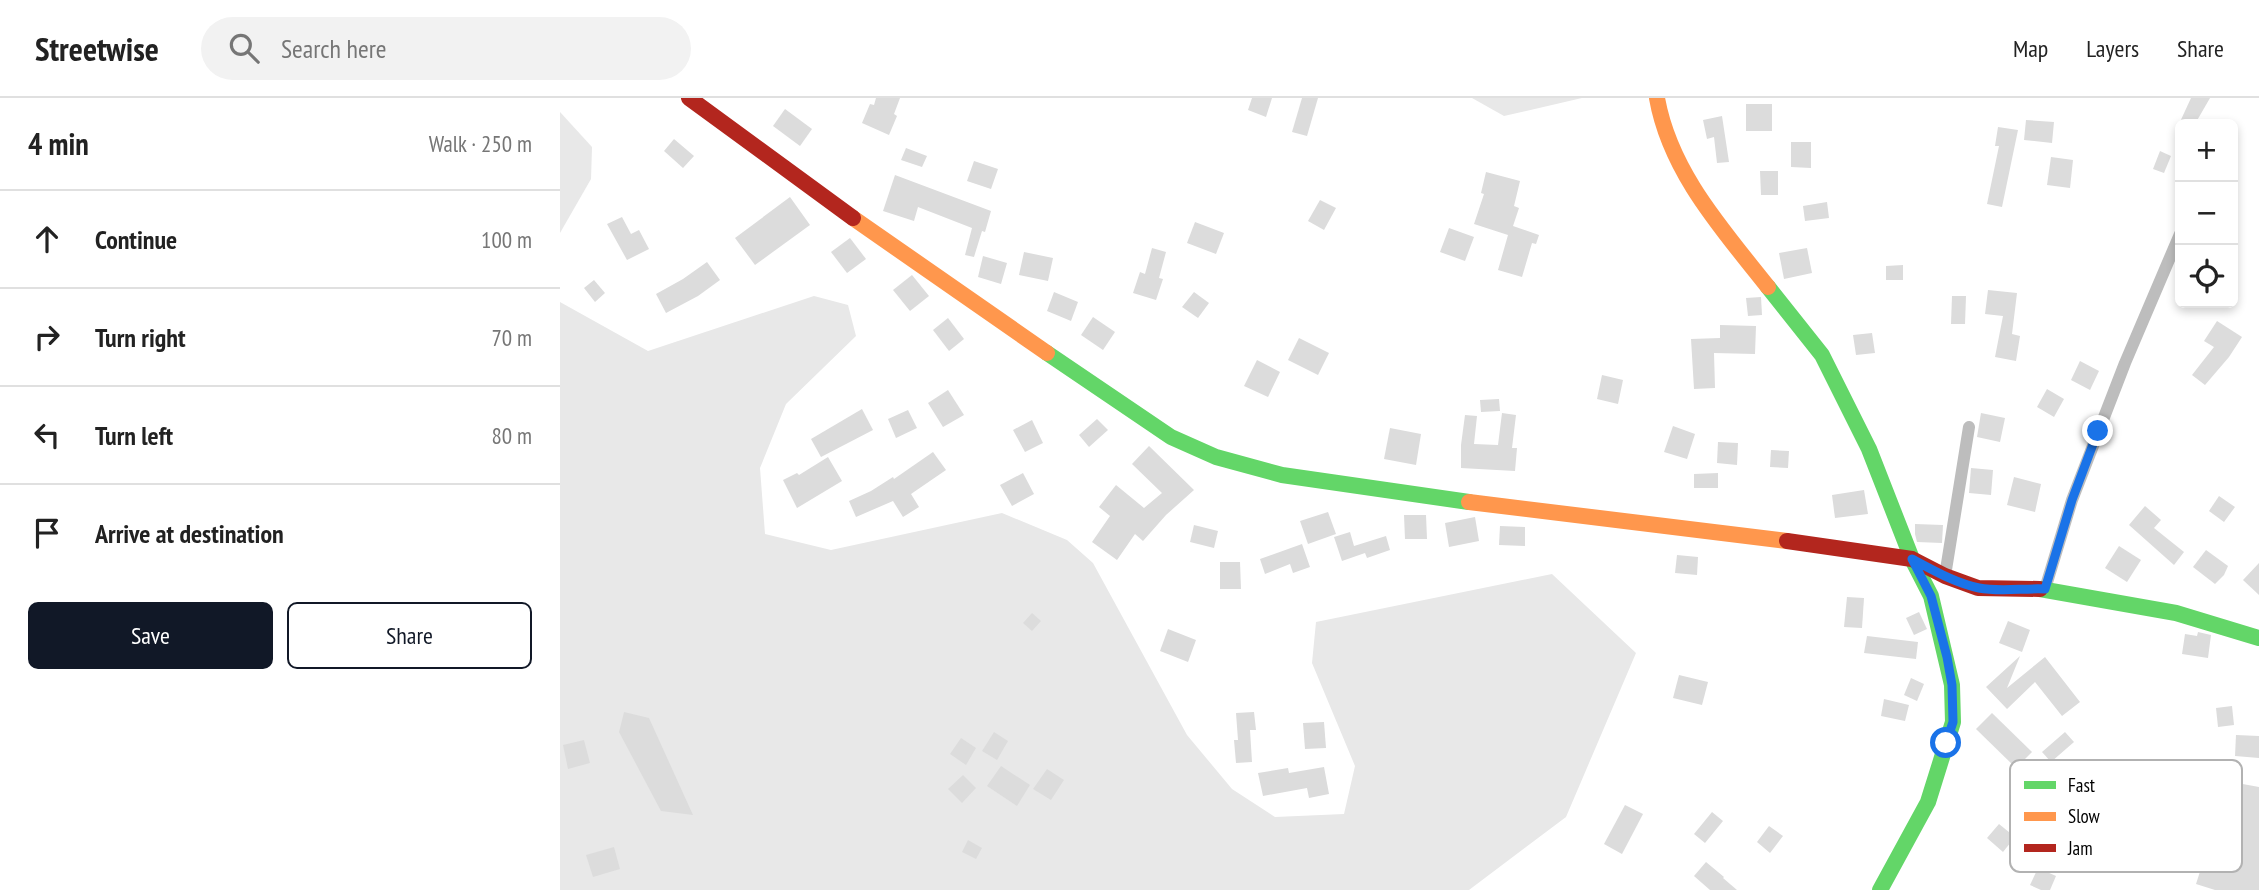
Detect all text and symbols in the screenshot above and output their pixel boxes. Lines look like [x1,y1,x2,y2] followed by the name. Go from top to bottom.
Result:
[201,17,691,80] search box
[35,27,159,70] text: Streetwise
[225,29,263,67] icon: search
[281,32,387,65] text: Search here
[2013,33,2048,64] text: Map
[2086,33,2139,64] text: Layers
[2177,33,2224,64] text: Share
[2175,119,2238,308] map controls
[2175,119,2238,182] button: +
[28,124,89,163] text: 4 min
[429,129,532,158] text: Walk · 250 m
[2175,182,2238,245] button: −
[28,220,66,258] icon: ahead
[95,223,177,256] text: Continue
[481,225,532,254] text: 100 m
[2175,245,2238,308] button: locate
[28,318,66,356] icon: right
[95,321,186,354] text: Turn right
[491,323,532,352] text: 70 m
[2082,415,2113,446] route end
[28,416,66,454] icon: left
[95,419,173,452] text: Turn left
[491,421,532,450] text: 80 m
[28,514,66,552] icon: arrive
[95,517,284,550] text: Arrive at destination
[28,602,273,669] button: Save
[287,602,532,669] button: Share
[1930,727,1961,758] route start
[2010,760,2242,872] legend
[2068,773,2096,797] text: Fast
[2068,804,2101,828] text: Slow
[2067,836,2093,860] text: Jam

